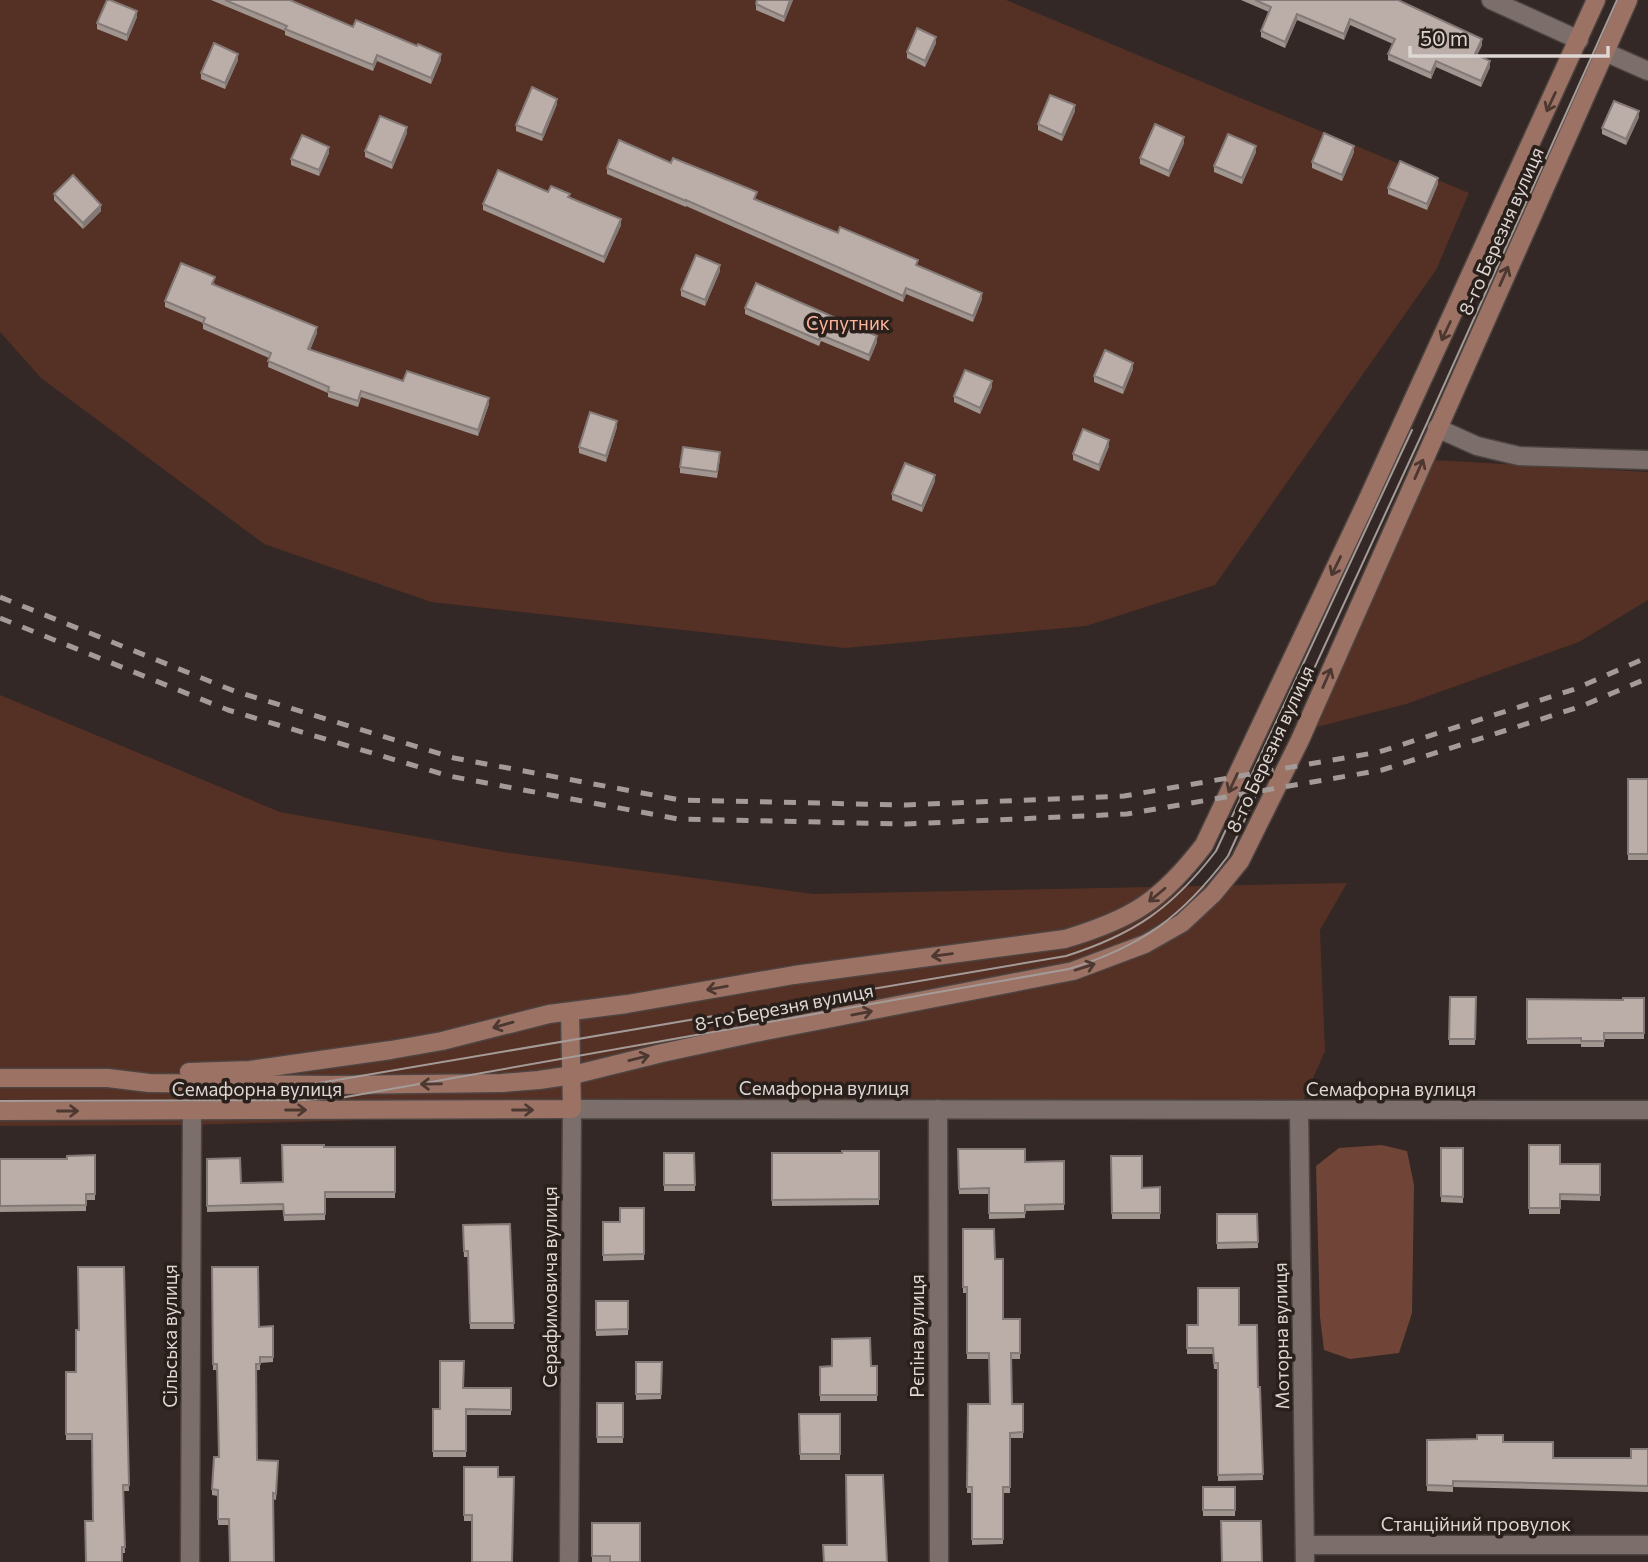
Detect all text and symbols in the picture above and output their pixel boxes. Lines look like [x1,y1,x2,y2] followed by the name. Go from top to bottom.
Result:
[1410,14,1608,58] scale bar
[1420,25,1468,50] text: 50 m
[1544,91,1557,112] one-way arrow
[1453,143,1548,318] street label: 8-го Березня вулиця
[1498,266,1511,287] one-way arrow
[806,311,890,334] park label: Супутник
[1439,320,1452,341] one-way arrow
[1413,459,1426,481] one-way arrow
[1329,555,1342,576] one-way arrow
[1221,662,1318,836] street label: 8-го Березня вулиця
[1321,667,1334,689] one-way arrow
[1225,772,1239,793] one-way arrow
[1149,887,1167,903] one-way arrow
[931,949,954,962] one-way arrow
[1073,960,1095,972] one-way arrow
[693,978,875,1035] street label: 8-го Березня вулиця
[706,982,729,995] one-way arrow
[850,1005,873,1019] one-way arrow
[492,1020,514,1033] one-way arrow
[627,1051,650,1065] one-way arrow
[739,1076,909,1099] street label: Семафорна вулиця
[172,1077,342,1100] street label: Семафорна вулиця
[420,1077,443,1091] one-way arrow
[1306,1077,1476,1100] street label: Семафорна вулиця
[284,1103,307,1117] one-way arrow
[511,1103,534,1117] one-way arrow
[56,1104,79,1118] one-way arrow
[538,1186,561,1388] street label: Серафимовича вулиця
[1268,1262,1293,1410] street label: Моторна вулиця
[158,1264,181,1408] street label: Сільська вулиця
[905,1274,928,1398] street label: Рєпіна вулиця
[1381,1512,1571,1535] street label: Станційний провулок

